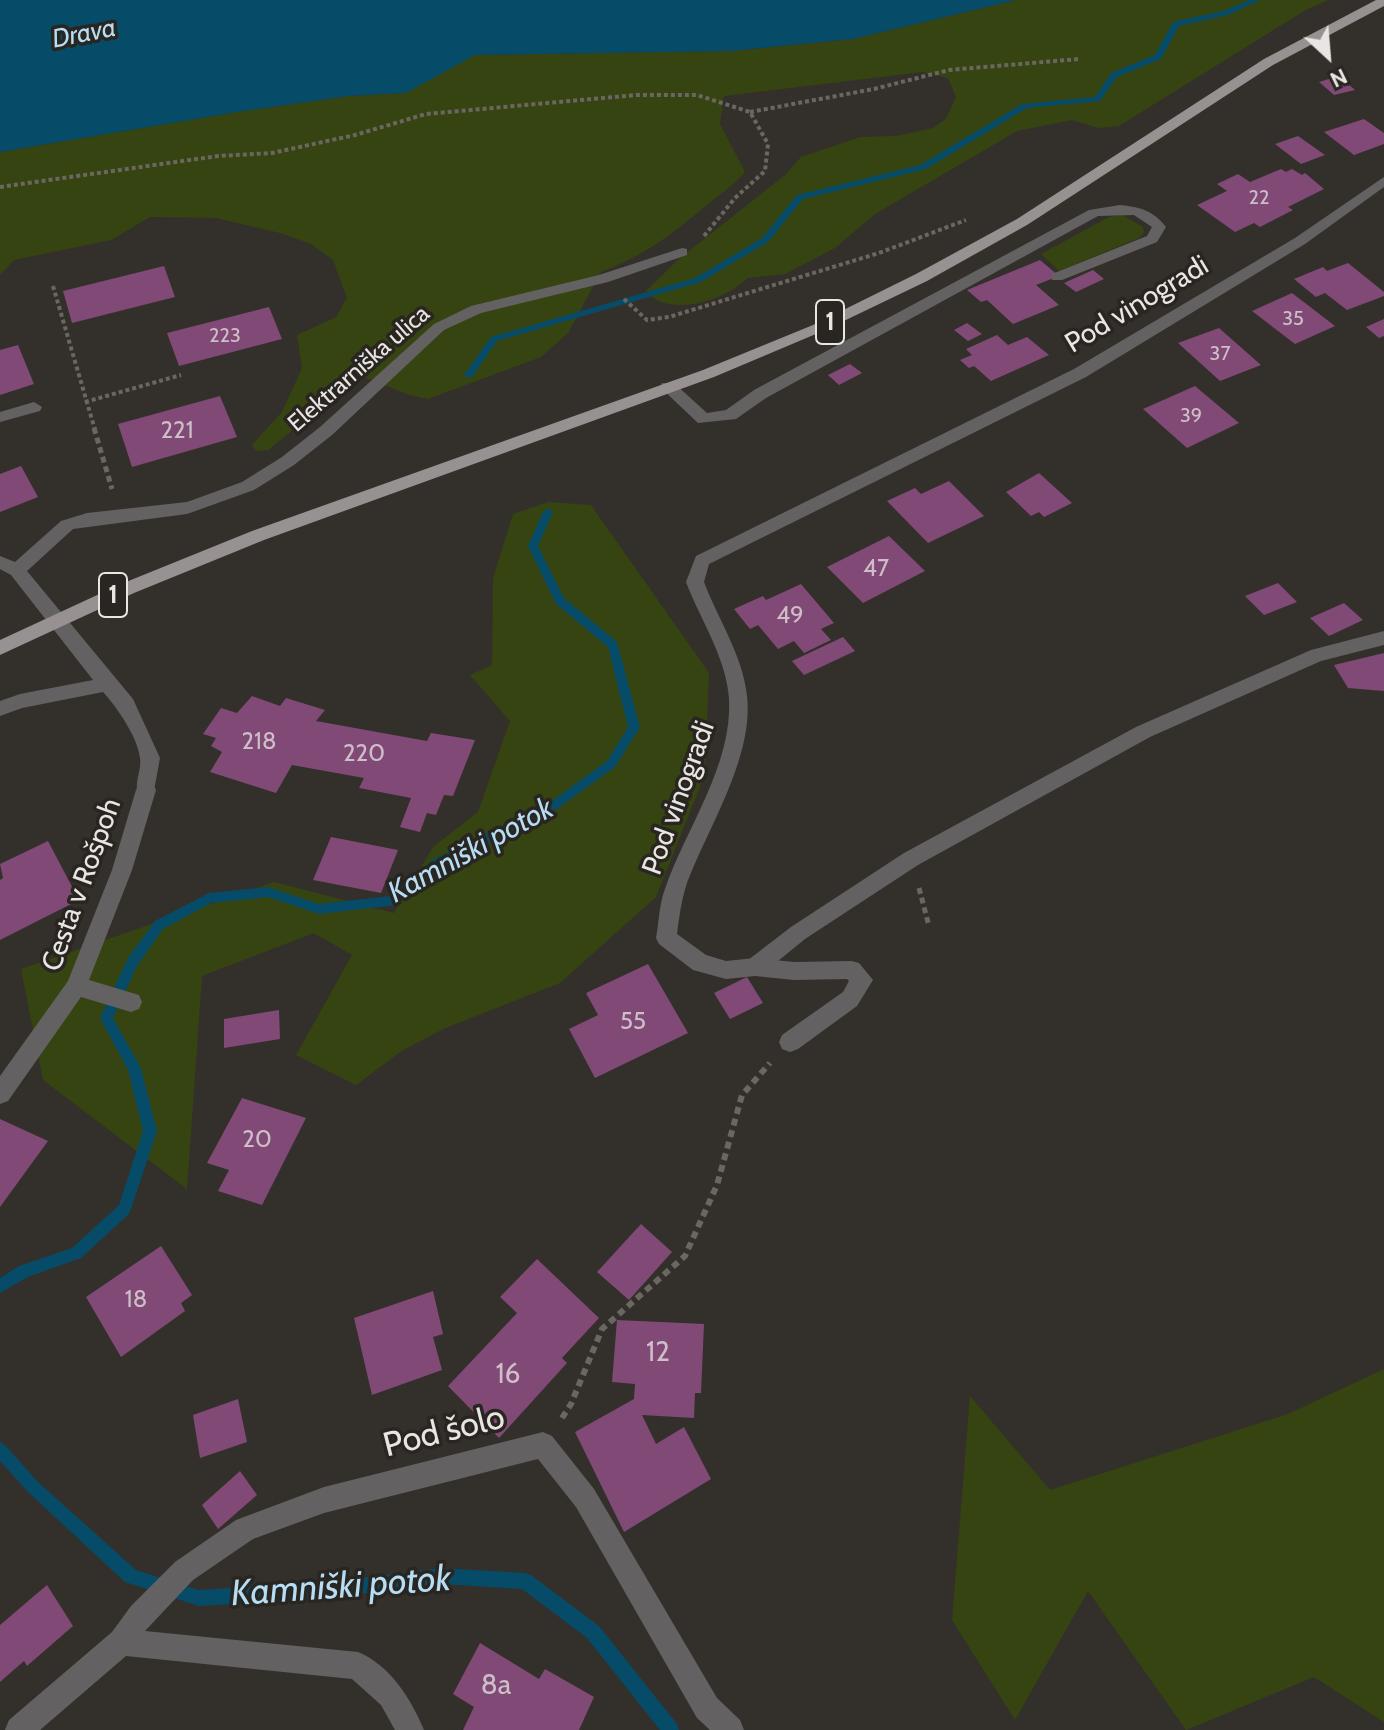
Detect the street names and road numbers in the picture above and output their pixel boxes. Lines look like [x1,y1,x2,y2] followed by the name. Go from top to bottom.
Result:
[1059,249,1215,361] street label: Pod vinogradi
[282,300,436,438] street label: Elektrarniška ulica
[816,300,844,344] road number: 1
[99,573,127,617] road number: 1
[636,717,722,879] street label: Pod vinogradi
[35,794,129,976] street label: Cesta v Rošpoh
[379,1397,509,1467] street label: Pod šolo

